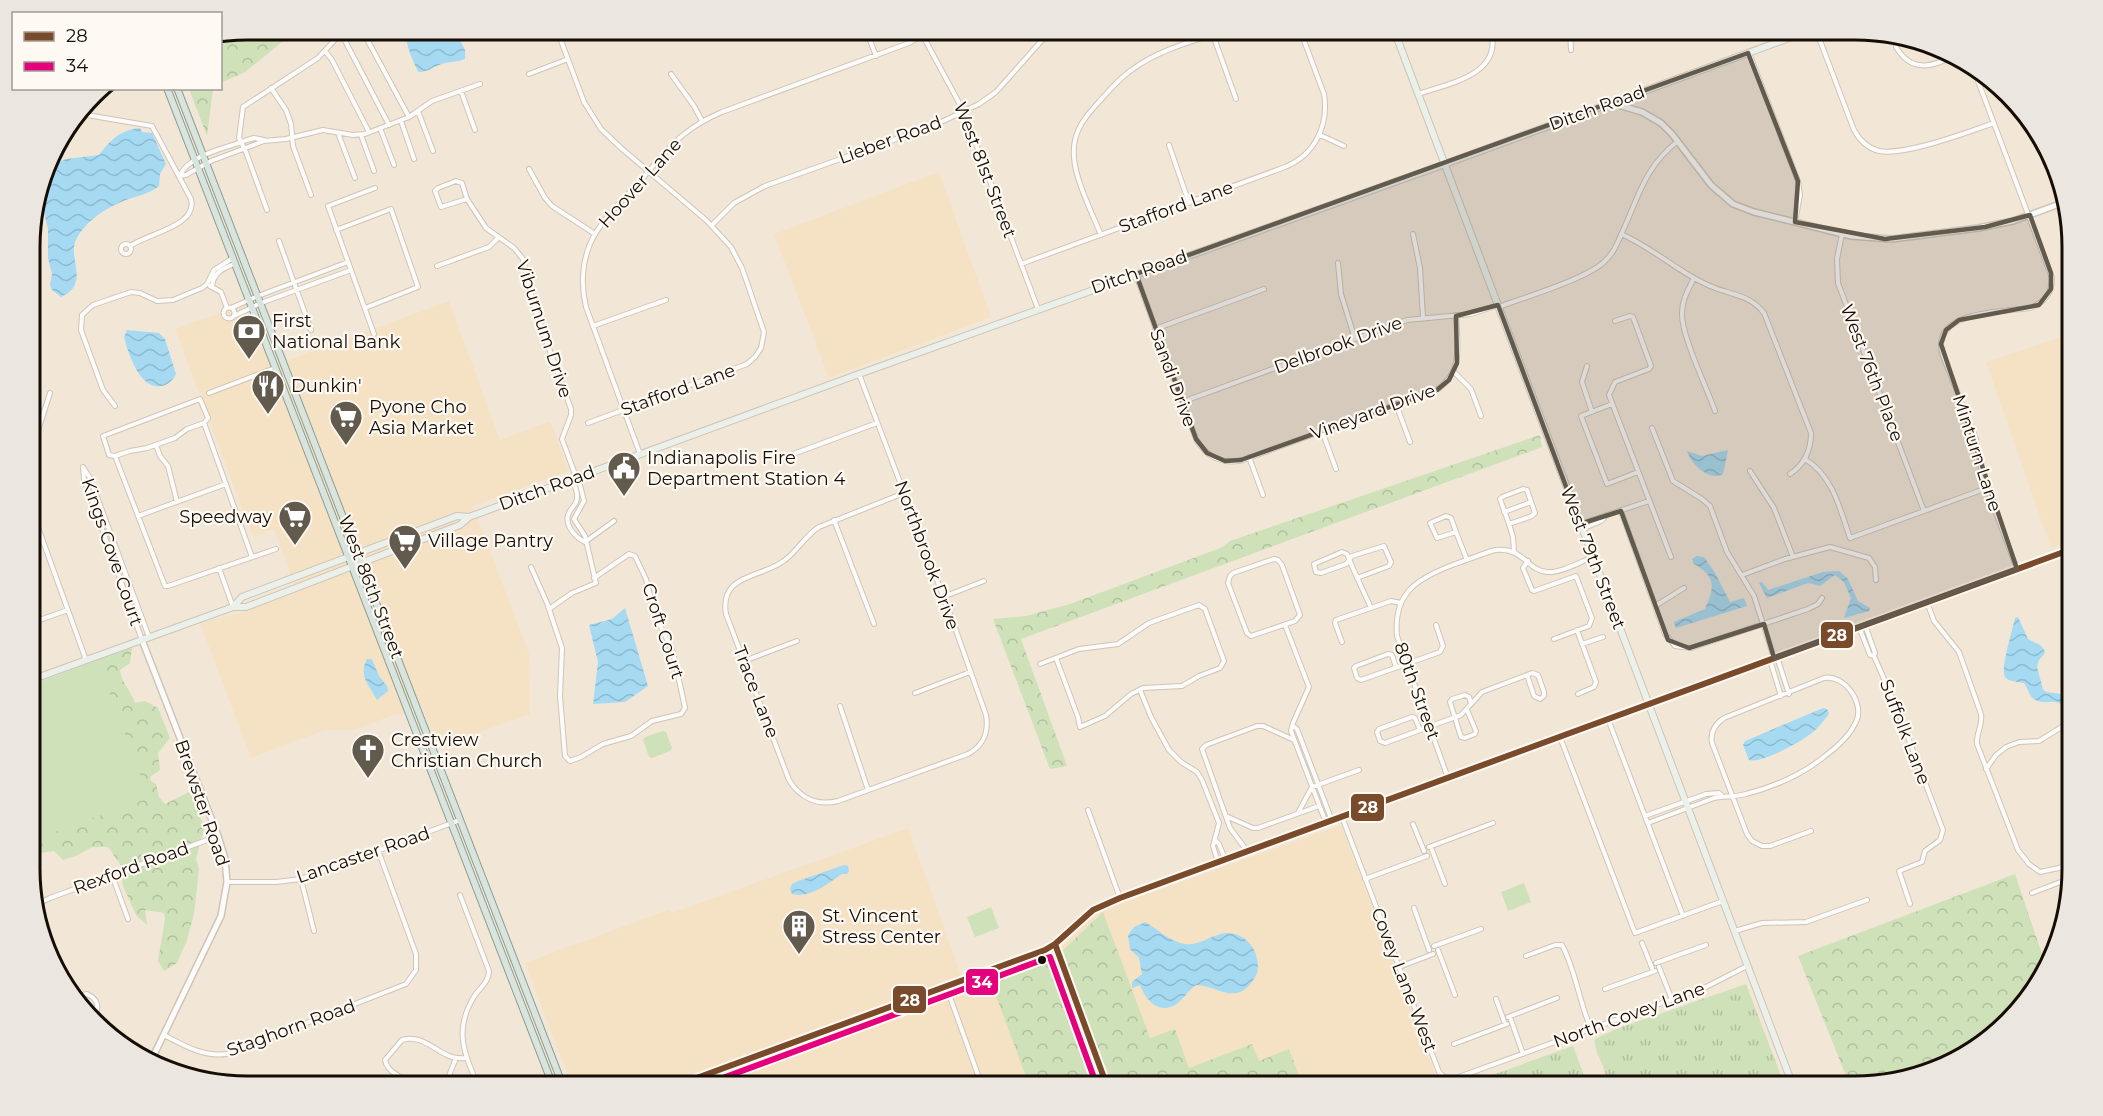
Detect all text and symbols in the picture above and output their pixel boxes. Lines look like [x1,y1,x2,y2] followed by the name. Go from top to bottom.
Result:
[12,12,222,90] legend
[66,25,88,47] text: 28
[66,55,88,77] text: 34
[1546,80,1648,136] street label: Ditch Road
[949,99,1021,241] street label: West 81st Street
[835,111,945,169] street label: Lieber Road
[594,133,686,233] street label: Hoover Lane
[1116,176,1236,238] street label: Stafford Lane
[1088,245,1190,299] street label: Ditch Road
[511,257,577,401] street label: Viburnum Drive
[1836,301,1908,445] street label: West 76th Place
[272,310,400,353] place label: First National Bank
[1271,312,1405,378] street label: Delbrook Drive
[231,313,267,360] bank icon: First National Bank
[1145,326,1201,430] street label: Sandi Drive
[618,359,738,421] street label: Stafford Lane
[250,368,286,415] restaurant icon: Dunkin'
[291,375,362,397] place label: Dunkin'
[1308,379,1438,445] street label: Vineyard Drive
[1948,392,2006,514] street label: Minturn Lane
[369,396,474,439] place label: Pyone Cho Asia Market
[328,399,364,446] supermarket icon: Pyone Cho Asia Market
[647,447,845,490] place label: Indianapolis Fire Department Station 4
[606,450,642,497] public building icon: Indianapolis Fire Department Station 4
[496,460,598,516] street label: Ditch Road
[76,475,148,629] street label: Kings Cove Court
[890,477,964,633] street label: Northbrook Drive
[1556,484,1630,632] street label: West 79th Street
[277,499,313,546] supermarket icon: Speedway
[179,506,272,528] place label: Speedway
[334,512,408,662] street label: West 86th Street
[387,523,423,570] supermarket icon: Village Pantry
[428,530,553,552] place label: Village Pantry
[637,580,689,682] street label: Croft Court
[1820,621,1854,649] line badge: 28
[1827,626,1847,645] text: 28
[1389,639,1445,743] street label: 80th Street
[728,643,784,741] street label: Trace Lane
[1875,676,1935,788] street label: Suffolk Lane
[391,729,542,772] place label: Crestview Christian Church
[350,732,386,779] church icon: Crestview Christian Church
[170,737,234,869] street label: Brewster Road
[1350,793,1385,822] line badge: 28
[1358,798,1378,817] text: 28
[293,822,433,888] street label: Lancaster Road
[70,837,192,899] street label: Rexford Road
[822,905,941,948] place label: St. Vincent Stress Center
[1366,905,1442,1055] street label: Covey Lane West
[781,908,817,955] building icon: St. Vincent Stress Center
[1036,954,1048,966] unlabelled marker
[965,968,999,996] line badge: 34
[971,973,992,992] text: 34
[1550,977,1708,1053] street label: North Covey Lane
[892,985,927,1014] line badge: 28
[900,991,920,1010] text: 28
[224,994,358,1062] street label: Staghorn Road

